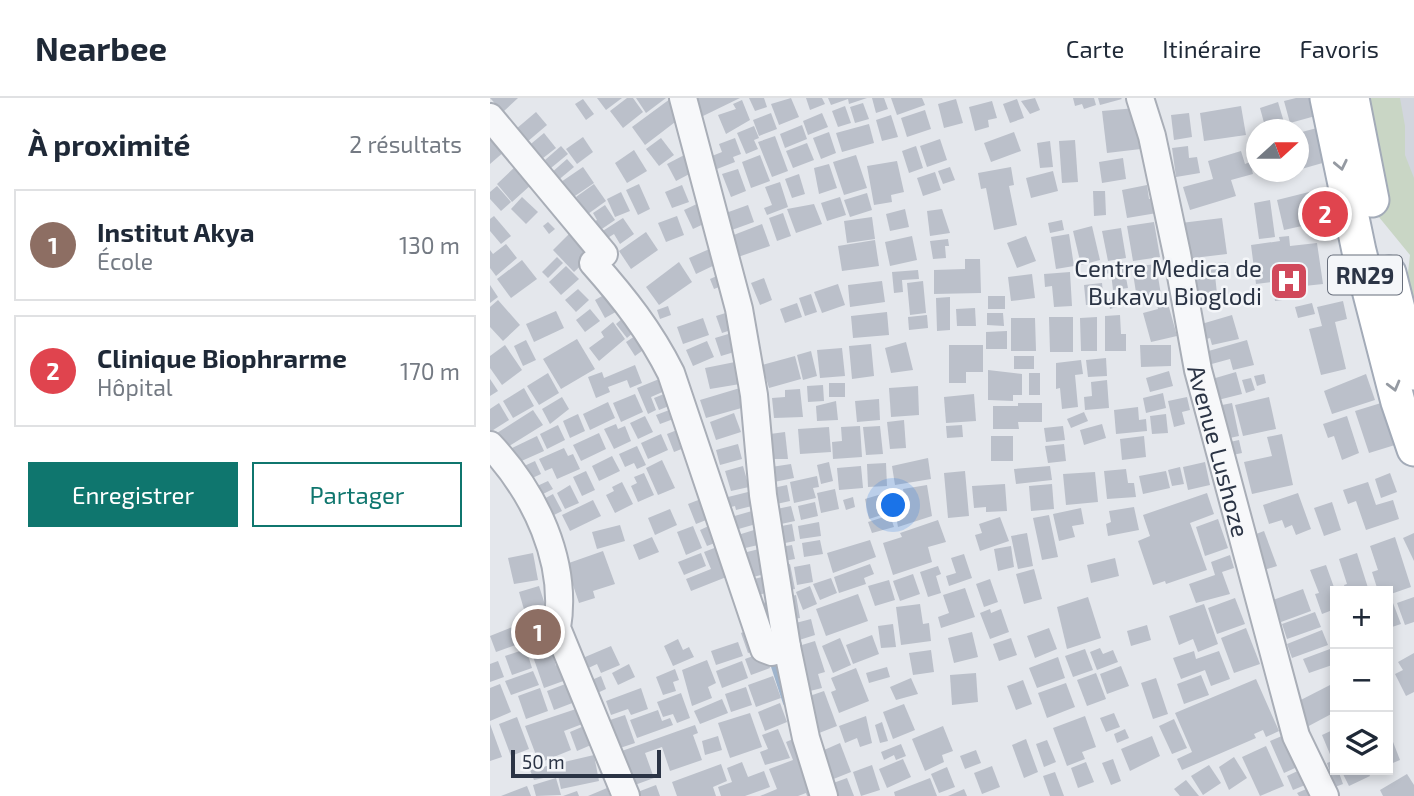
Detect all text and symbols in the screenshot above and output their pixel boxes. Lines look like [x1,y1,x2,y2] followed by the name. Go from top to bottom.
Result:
[35,28,167,68] text: Nearbee
[1066,34,1124,63] text: Carte
[1162,34,1261,63] text: Itinéraire
[1299,34,1379,63] text: Favoris
[1246,119,1309,182] north arrow
[28,126,190,162] text: À proximité
[349,130,462,158] text: 2 résultats
[1332,159,1347,171] one-way arrow
[1302,188,1348,240] pin: 2
[97,216,254,247] text: Institut Akya
[48,231,58,259] text: 1
[399,231,460,259] text: 130 m
[97,247,153,275] text: École
[1074,253,1262,310] place label: Centre Medica de Bukavu Bioglodi
[1328,256,1402,294] road number: RN29
[1268,260,1310,302] hospital icon: Centre Medica de Bukavu Bioglodi
[97,342,347,373] text: Clinique Biophrarme
[46,357,60,385] text: 2
[400,357,460,385] text: 170 m
[1183,362,1256,540] street label: Avenue Lushoze
[97,373,173,401] text: Hôpital
[1386,380,1400,392] one-way arrow
[28,462,238,527] button: Enregistrer
[252,462,462,527] button: Partager
[876,488,910,522] your location
[1330,586,1393,775] map controls
[1330,586,1393,649] button: +
[515,606,561,658] pin: 1
[1330,649,1393,712] button: −
[1330,712,1393,775] button: layers
[511,747,662,779] scale bar
[522,750,565,773] text: 50 m

